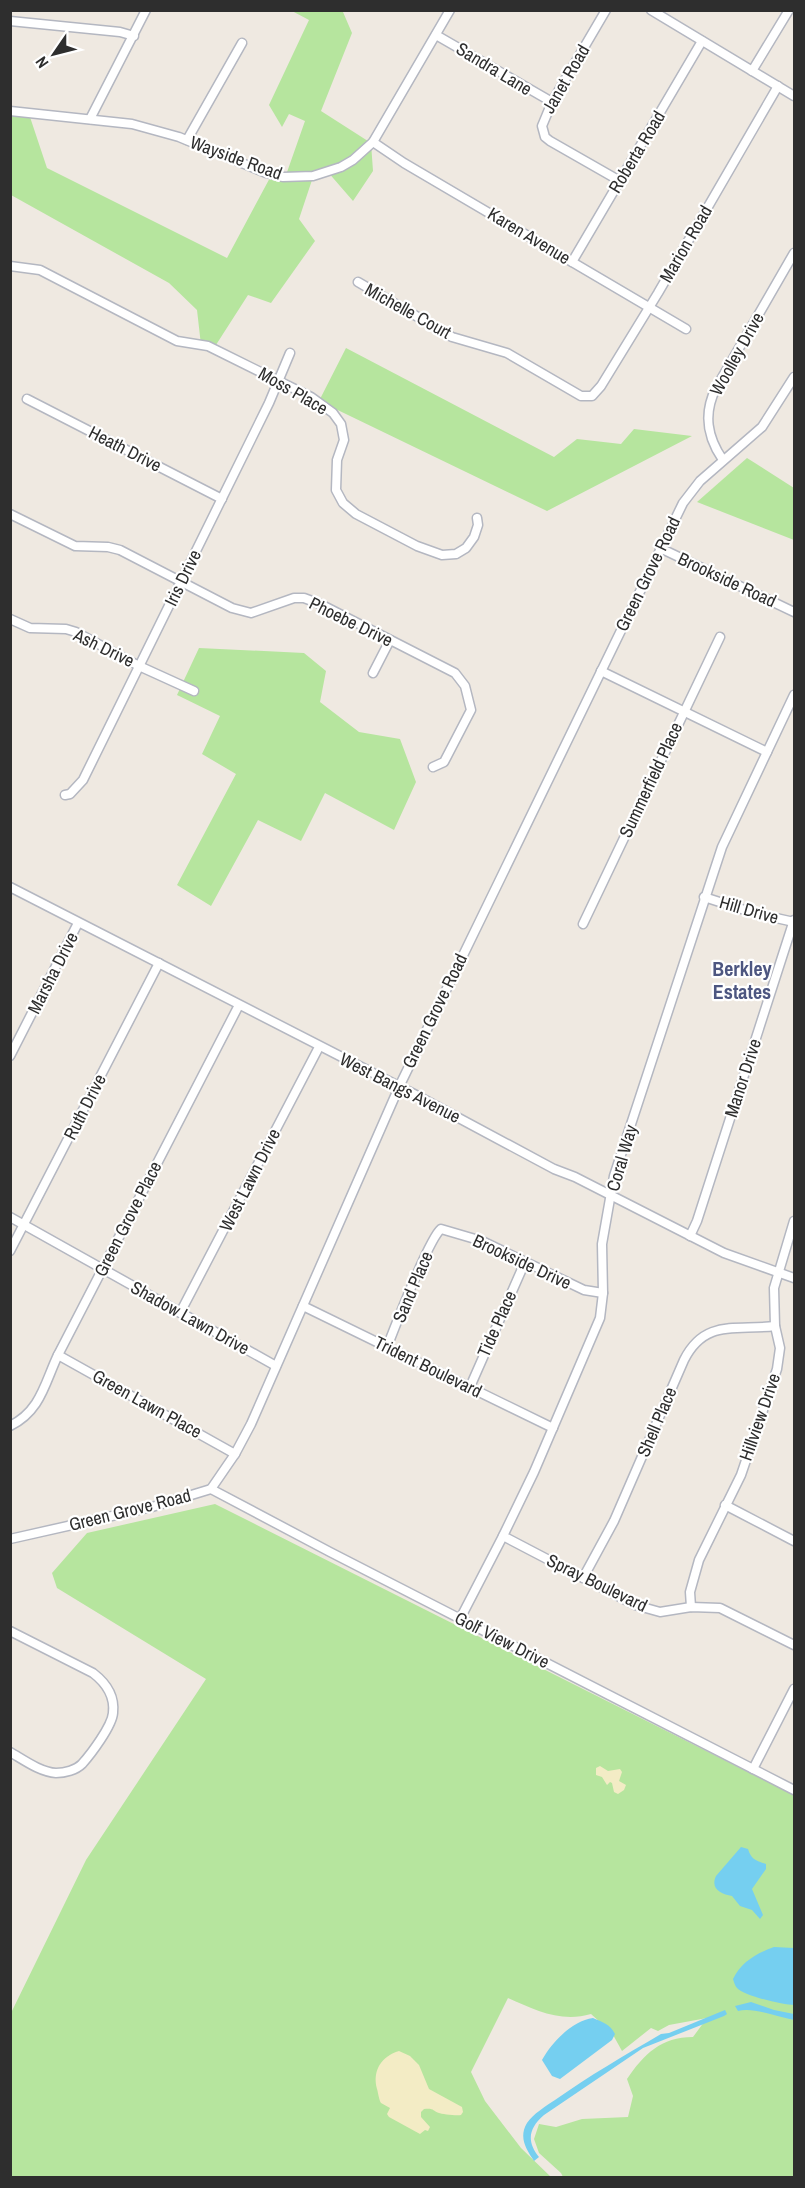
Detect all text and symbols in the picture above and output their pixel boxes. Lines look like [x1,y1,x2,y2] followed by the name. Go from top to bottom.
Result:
[24,24,84,84] north arrow
[452,36,537,101] street label: Sandra Lane
[536,40,595,118] street label: Janet Road
[30,52,53,73] text: N
[602,106,671,198] street label: Roberta Road
[187,129,286,186] street label: Wayside Road
[483,201,575,270] street label: Karen Avenue
[653,201,718,287] street label: Marion Road
[361,277,456,345] street label: Michelle Court
[703,308,770,400] street label: Woolley Drive
[254,361,333,420] street label: Moss Place
[84,420,166,478] street label: Heath Drive
[609,512,686,635] street label: Green Grove Road
[158,545,207,610] street label: Iris Drive
[674,546,780,613] street label: Brookside Road
[305,591,397,653] street label: Phoebe Drive
[69,622,139,673] street label: Ash Drive
[613,718,688,842] street label: Summerfield Place
[717,889,782,930] street label: Hill Drive
[21,928,84,1018] street label: Marsha Drive
[396,949,473,1072] street label: Green Grove Road
[712,955,773,1005] district label: Berkley Estates
[718,1035,767,1120] street label: Manor Drive
[336,1046,465,1129] street label: West Bangs Avenue
[57,1070,112,1144] street label: Ruth Drive
[600,1121,643,1194] street label: Coral Way
[213,1124,286,1235] street label: West Lawn Drive
[88,1157,167,1281] street label: Green Grove Place
[469,1228,575,1295] street label: Brookside Drive
[386,1247,439,1326] street label: Sand Place
[126,1275,254,1361] street label: Shadow Lawn Drive
[471,1287,522,1361] street label: Tide Place
[370,1330,486,1403] street label: Trident Boulevard
[88,1363,206,1444] street label: Green Lawn Place
[733,1370,786,1464] street label: Hillview Drive
[631,1383,682,1461] street label: Shell Place
[66,1482,193,1537] street label: Green Grove Road
[543,1547,652,1618] street label: Spray Boulevard
[451,1605,554,1674] street label: Golf View Drive

